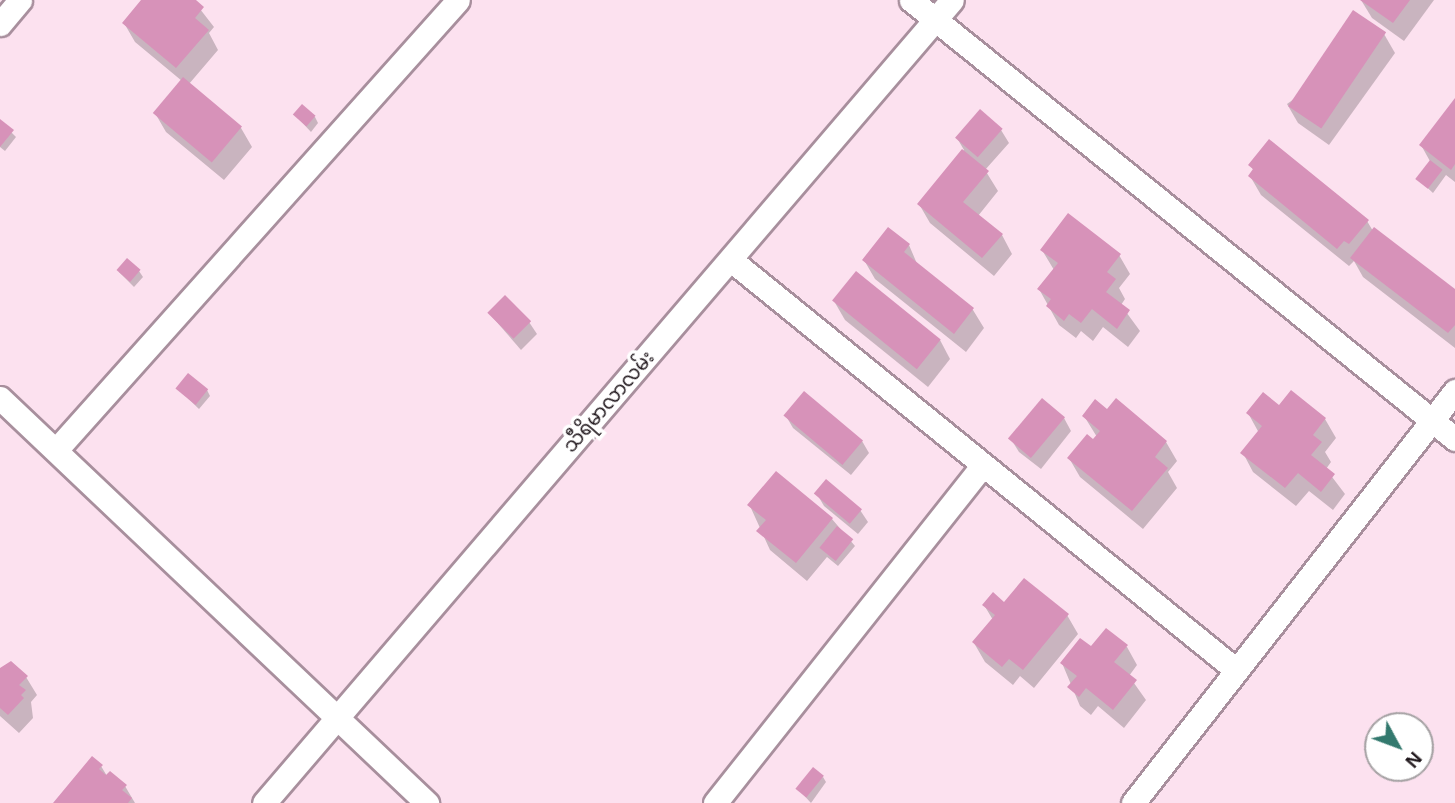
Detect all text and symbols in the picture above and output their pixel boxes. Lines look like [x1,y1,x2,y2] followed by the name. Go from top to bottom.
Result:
[559,347,659,457] street label: သီရိမာလာလမ်း
[1364,712,1434,782] north arrow
[1401,748,1426,772] text: N

